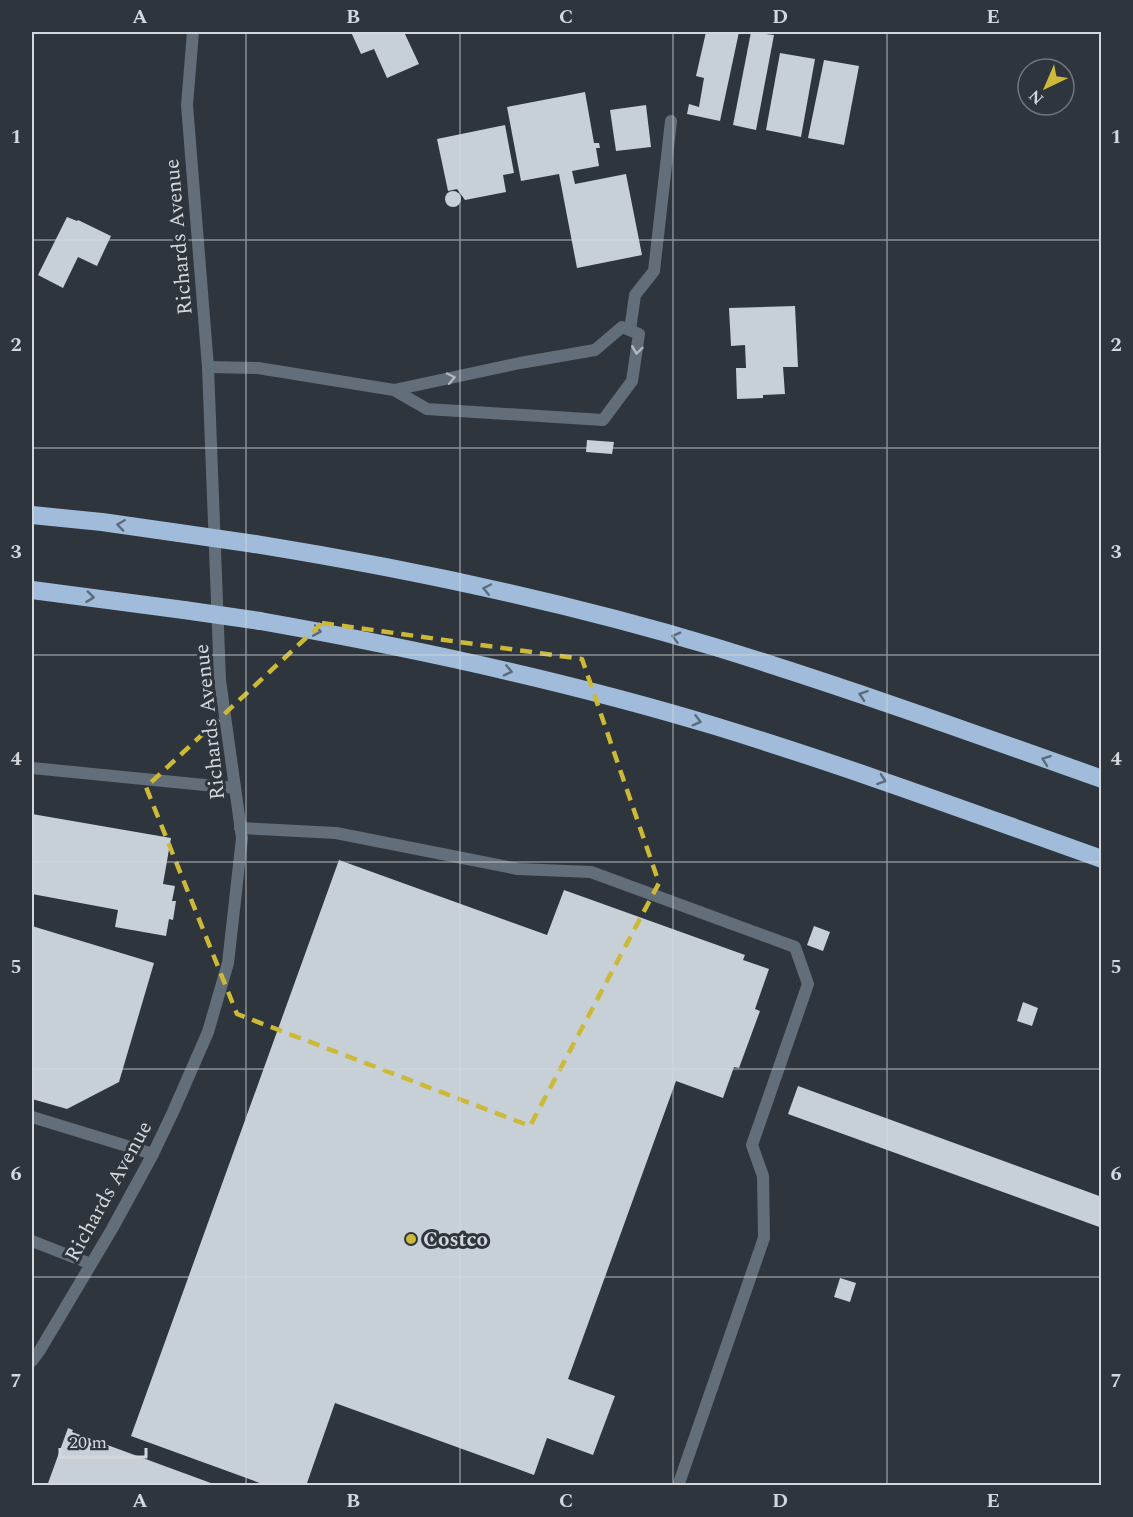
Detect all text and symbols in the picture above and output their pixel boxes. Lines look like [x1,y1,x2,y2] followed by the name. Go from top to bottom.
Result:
[132,2,148,32] text: A
[346,2,360,32] text: B
[559,2,573,32] text: C
[772,2,788,32] text: D
[986,2,1000,32] text: E
[1016,57,1076,117] north arrow
[1023,84,1049,110] text: N
[10,122,22,152] text: 1
[1110,122,1122,152] text: 1
[156,158,202,316] street label: Richards Avenue
[10,330,22,360] text: 2
[1110,330,1122,360] text: 2
[631,345,643,354] one-way arrow
[446,372,456,385] one-way arrow
[117,519,126,531] one-way arrow
[10,537,22,567] text: 3
[1110,537,1122,567] text: 3
[483,583,493,596] one-way arrow
[85,590,94,603] one-way arrow
[312,624,322,637] one-way arrow
[672,631,682,644] one-way arrow
[186,642,234,801] street label: Richards Avenue
[503,663,513,676] one-way arrow
[858,689,869,702] one-way arrow
[691,714,702,726] one-way arrow
[10,744,22,774] text: 4
[1110,744,1122,774] text: 4
[1042,754,1052,767] one-way arrow
[876,773,887,786] one-way arrow
[10,952,22,982] text: 5
[1110,952,1122,982] text: 5
[57,1115,161,1268] street label: Richards Avenue
[10,1159,22,1189] text: 6
[1110,1159,1122,1189] text: 6
[423,1224,488,1256] place label: Costco
[404,1232,418,1246] marker: Costco
[10,1366,22,1396] text: 7
[1110,1366,1122,1396] text: 7
[60,1421,146,1459] scale bar
[69,1429,107,1456] text: 20 m
[132,1486,148,1516] text: A
[346,1486,360,1516] text: B
[559,1486,573,1516] text: C
[772,1486,788,1516] text: D
[986,1486,1000,1516] text: E

